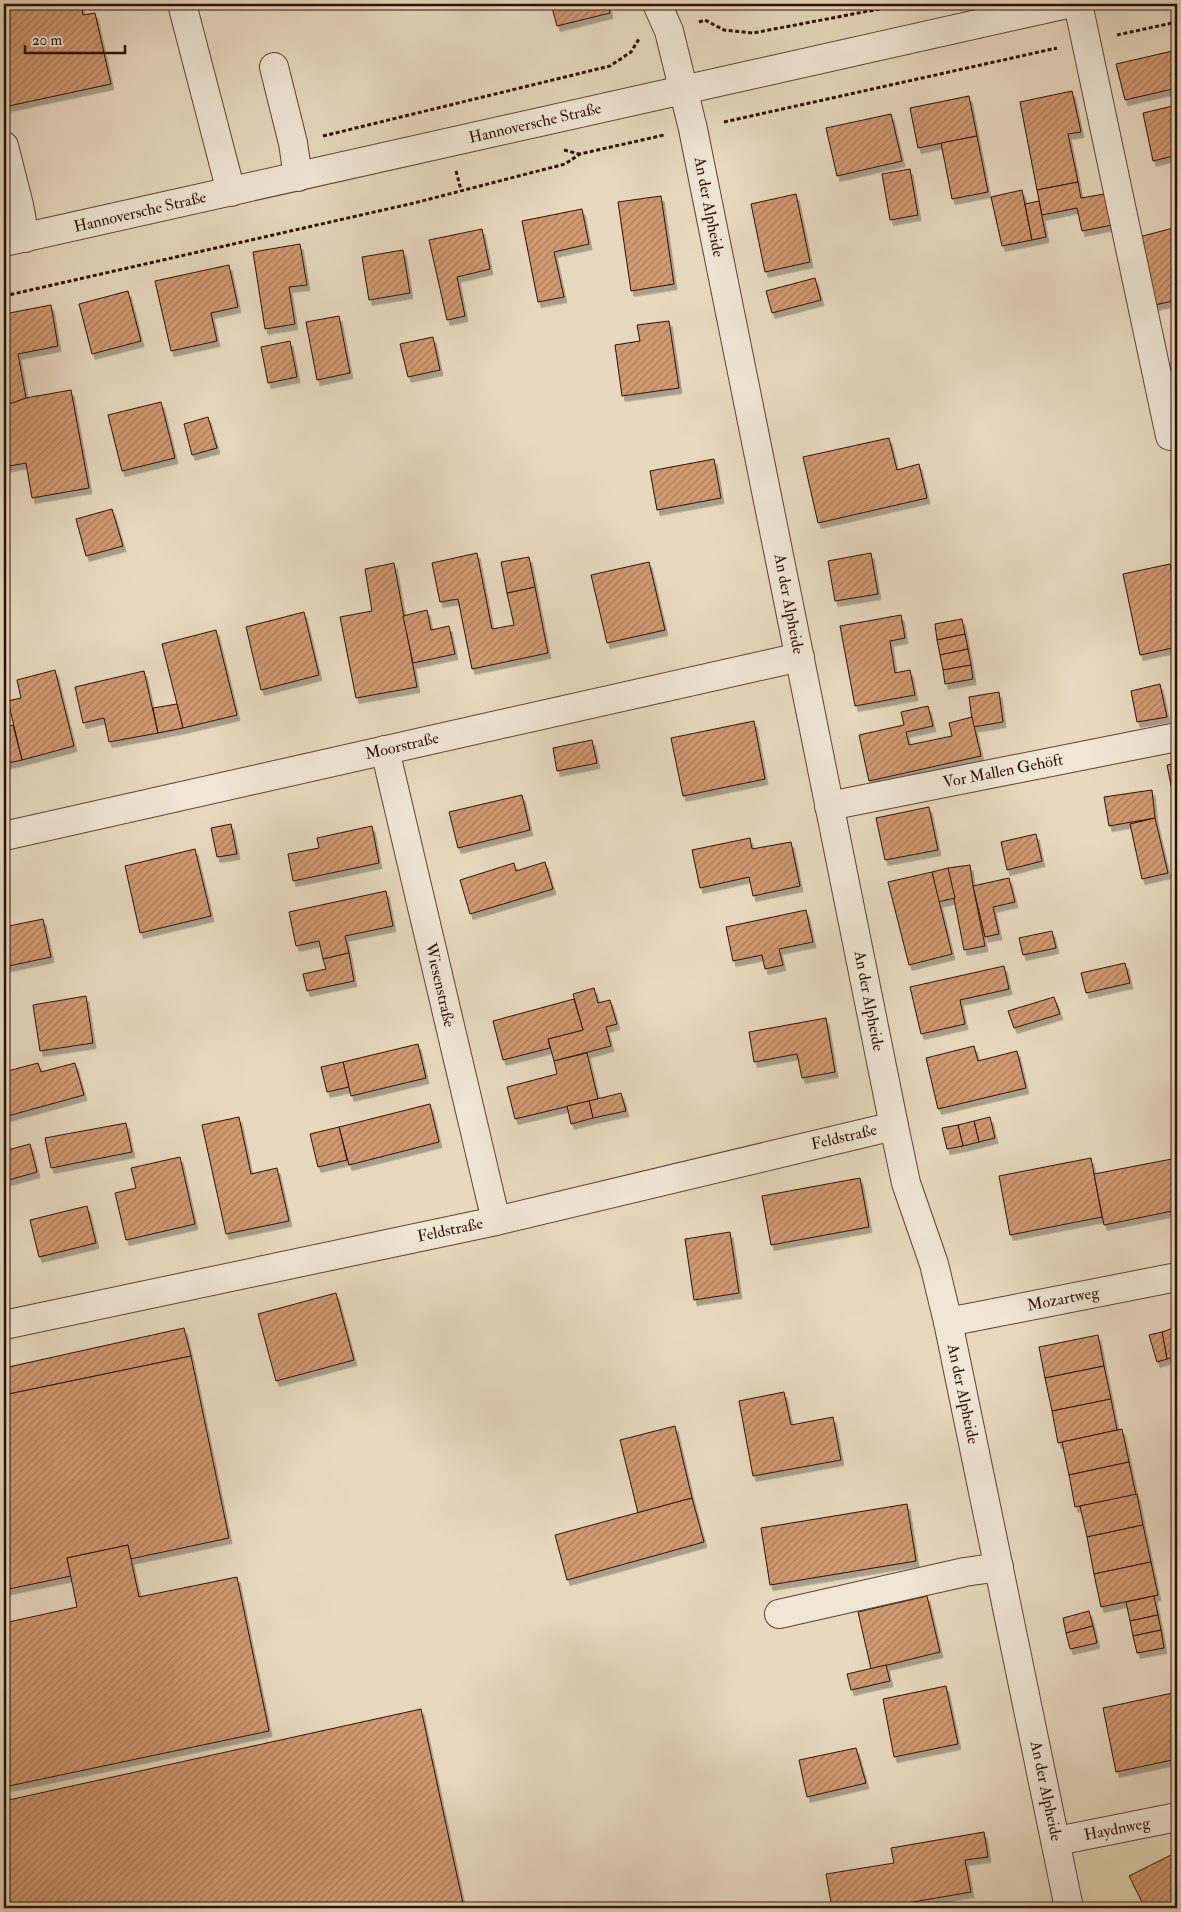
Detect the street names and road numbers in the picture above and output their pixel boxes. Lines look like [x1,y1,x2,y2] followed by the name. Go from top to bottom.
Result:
[467,98,604,148] street label: Hannoversche Straße
[688,154,729,259] street label: An der Alpheide
[72,187,209,237] street label: Hannoversche Straße
[768,551,809,656] street label: An der Alpheide
[363,728,441,764] street label: Moorstraße
[941,750,1065,792] street label: Vor Mallen Gehöft
[420,940,459,1030] street label: Wiesenstraße
[848,948,889,1053] street label: An der Alpheide
[809,1120,879,1154] street label: Feldstraße
[415,1213,485,1247] street label: Feldstraße
[1025,1282,1102,1316] street label: Mozartweg
[941,1341,983,1446] street label: An der Alpheide
[1024,1738,1066,1843] street label: An der Alpheide
[1082,1813,1153,1845] street label: Haydnweg

